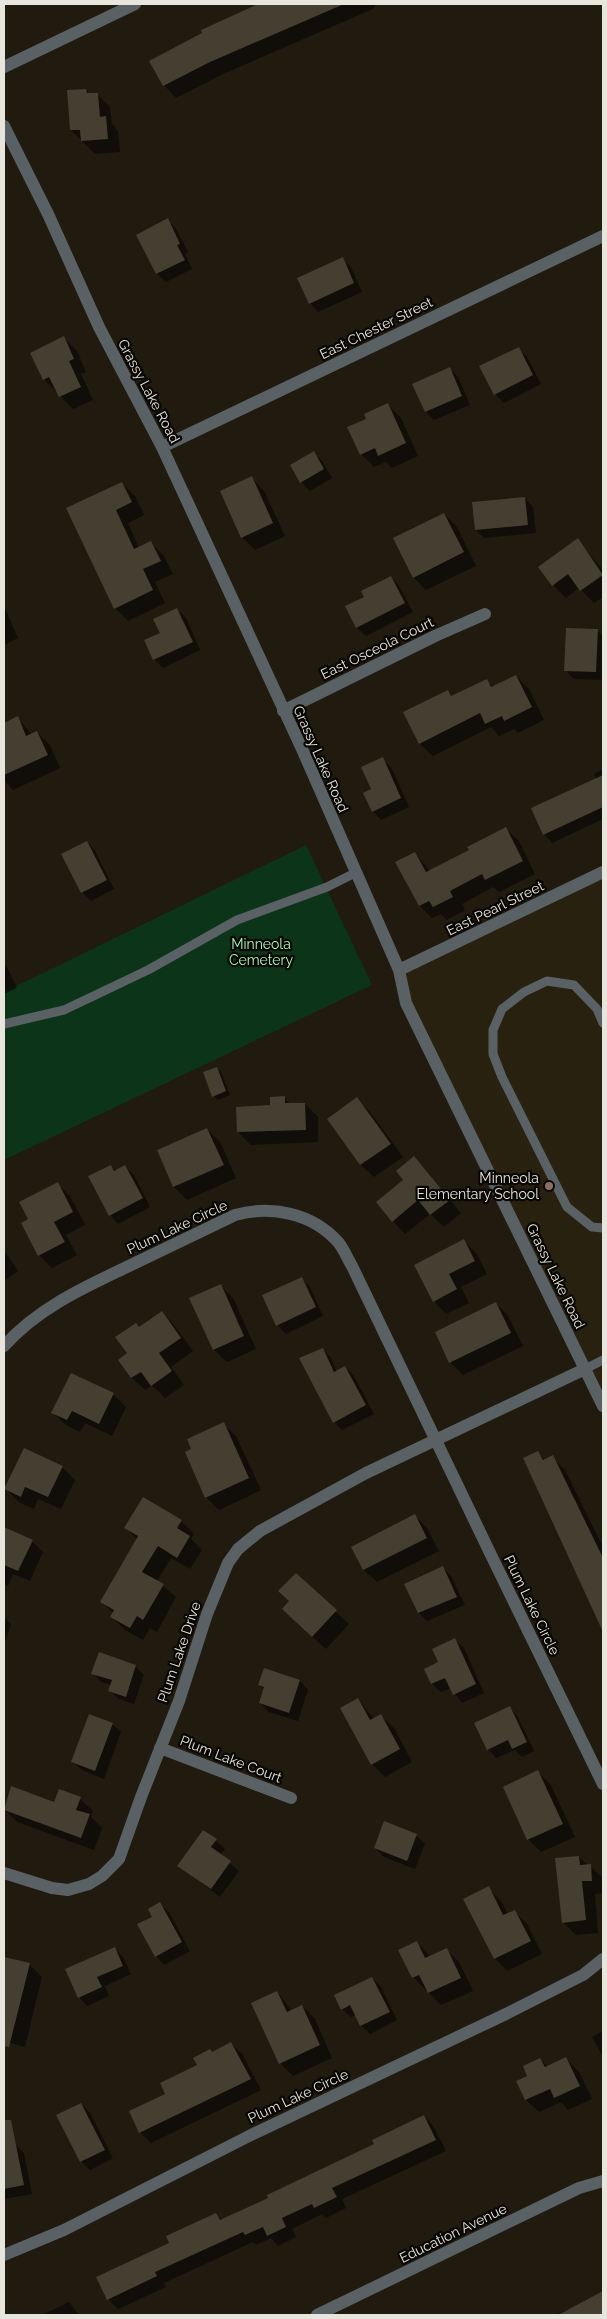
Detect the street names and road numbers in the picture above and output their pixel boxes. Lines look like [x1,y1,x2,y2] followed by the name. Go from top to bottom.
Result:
[317,294,435,362] street label: East Chester Street
[115,337,183,445] street label: Grassy Lake Road
[318,614,436,682] street label: East Osceola Court
[290,703,352,815] street label: Grassy Lake Road
[444,877,547,938] street label: East Pearl Street
[124,1197,230,1257] street label: Plum Lake Circle
[524,1221,588,1331] street label: Grassy Lake Road
[501,1553,563,1657] street label: Plum Lake Circle
[154,1600,204,1704] street label: Plum Lake Drive
[178,1732,284,1786] street label: Plum Lake Court
[245,2066,351,2126] street label: Plum Lake Circle
[397,2200,509,2266] street label: Education Avenue

